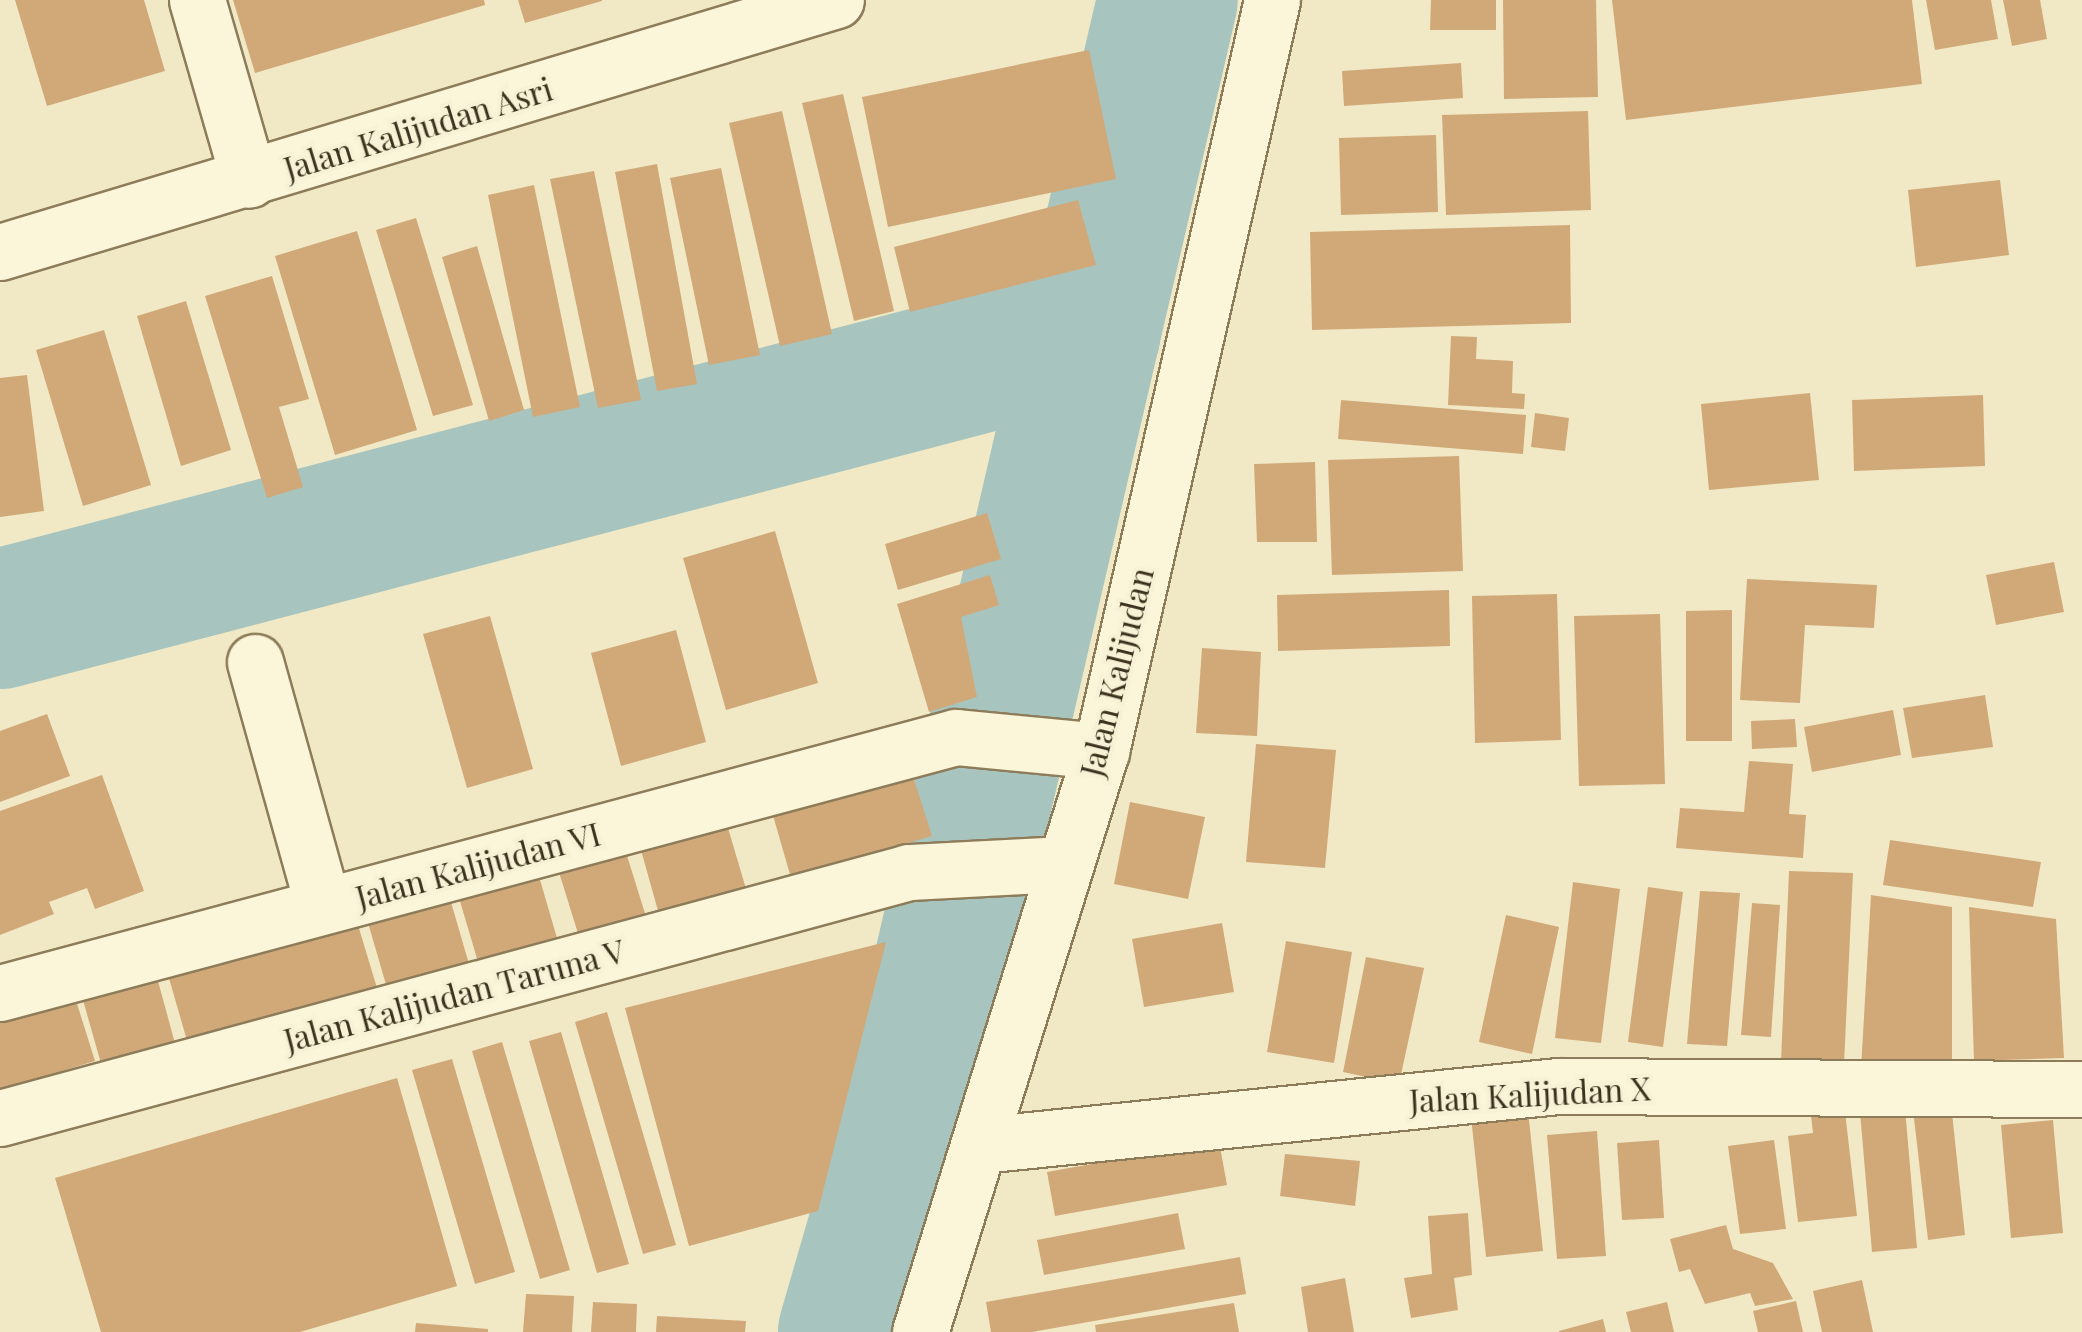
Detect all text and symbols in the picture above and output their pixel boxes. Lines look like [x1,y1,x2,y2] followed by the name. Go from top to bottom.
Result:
[278,69,558,187] street label: Jalan Kalijudan Asri
[1071,564,1161,780] street label: Jalan Kalijudan
[351,814,605,916] street label: Jalan Kalijudan VI
[278,931,630,1059] street label: Jalan Kalijudan Taruna V
[1408,1068,1652,1120] street label: Jalan Kalijudan X

